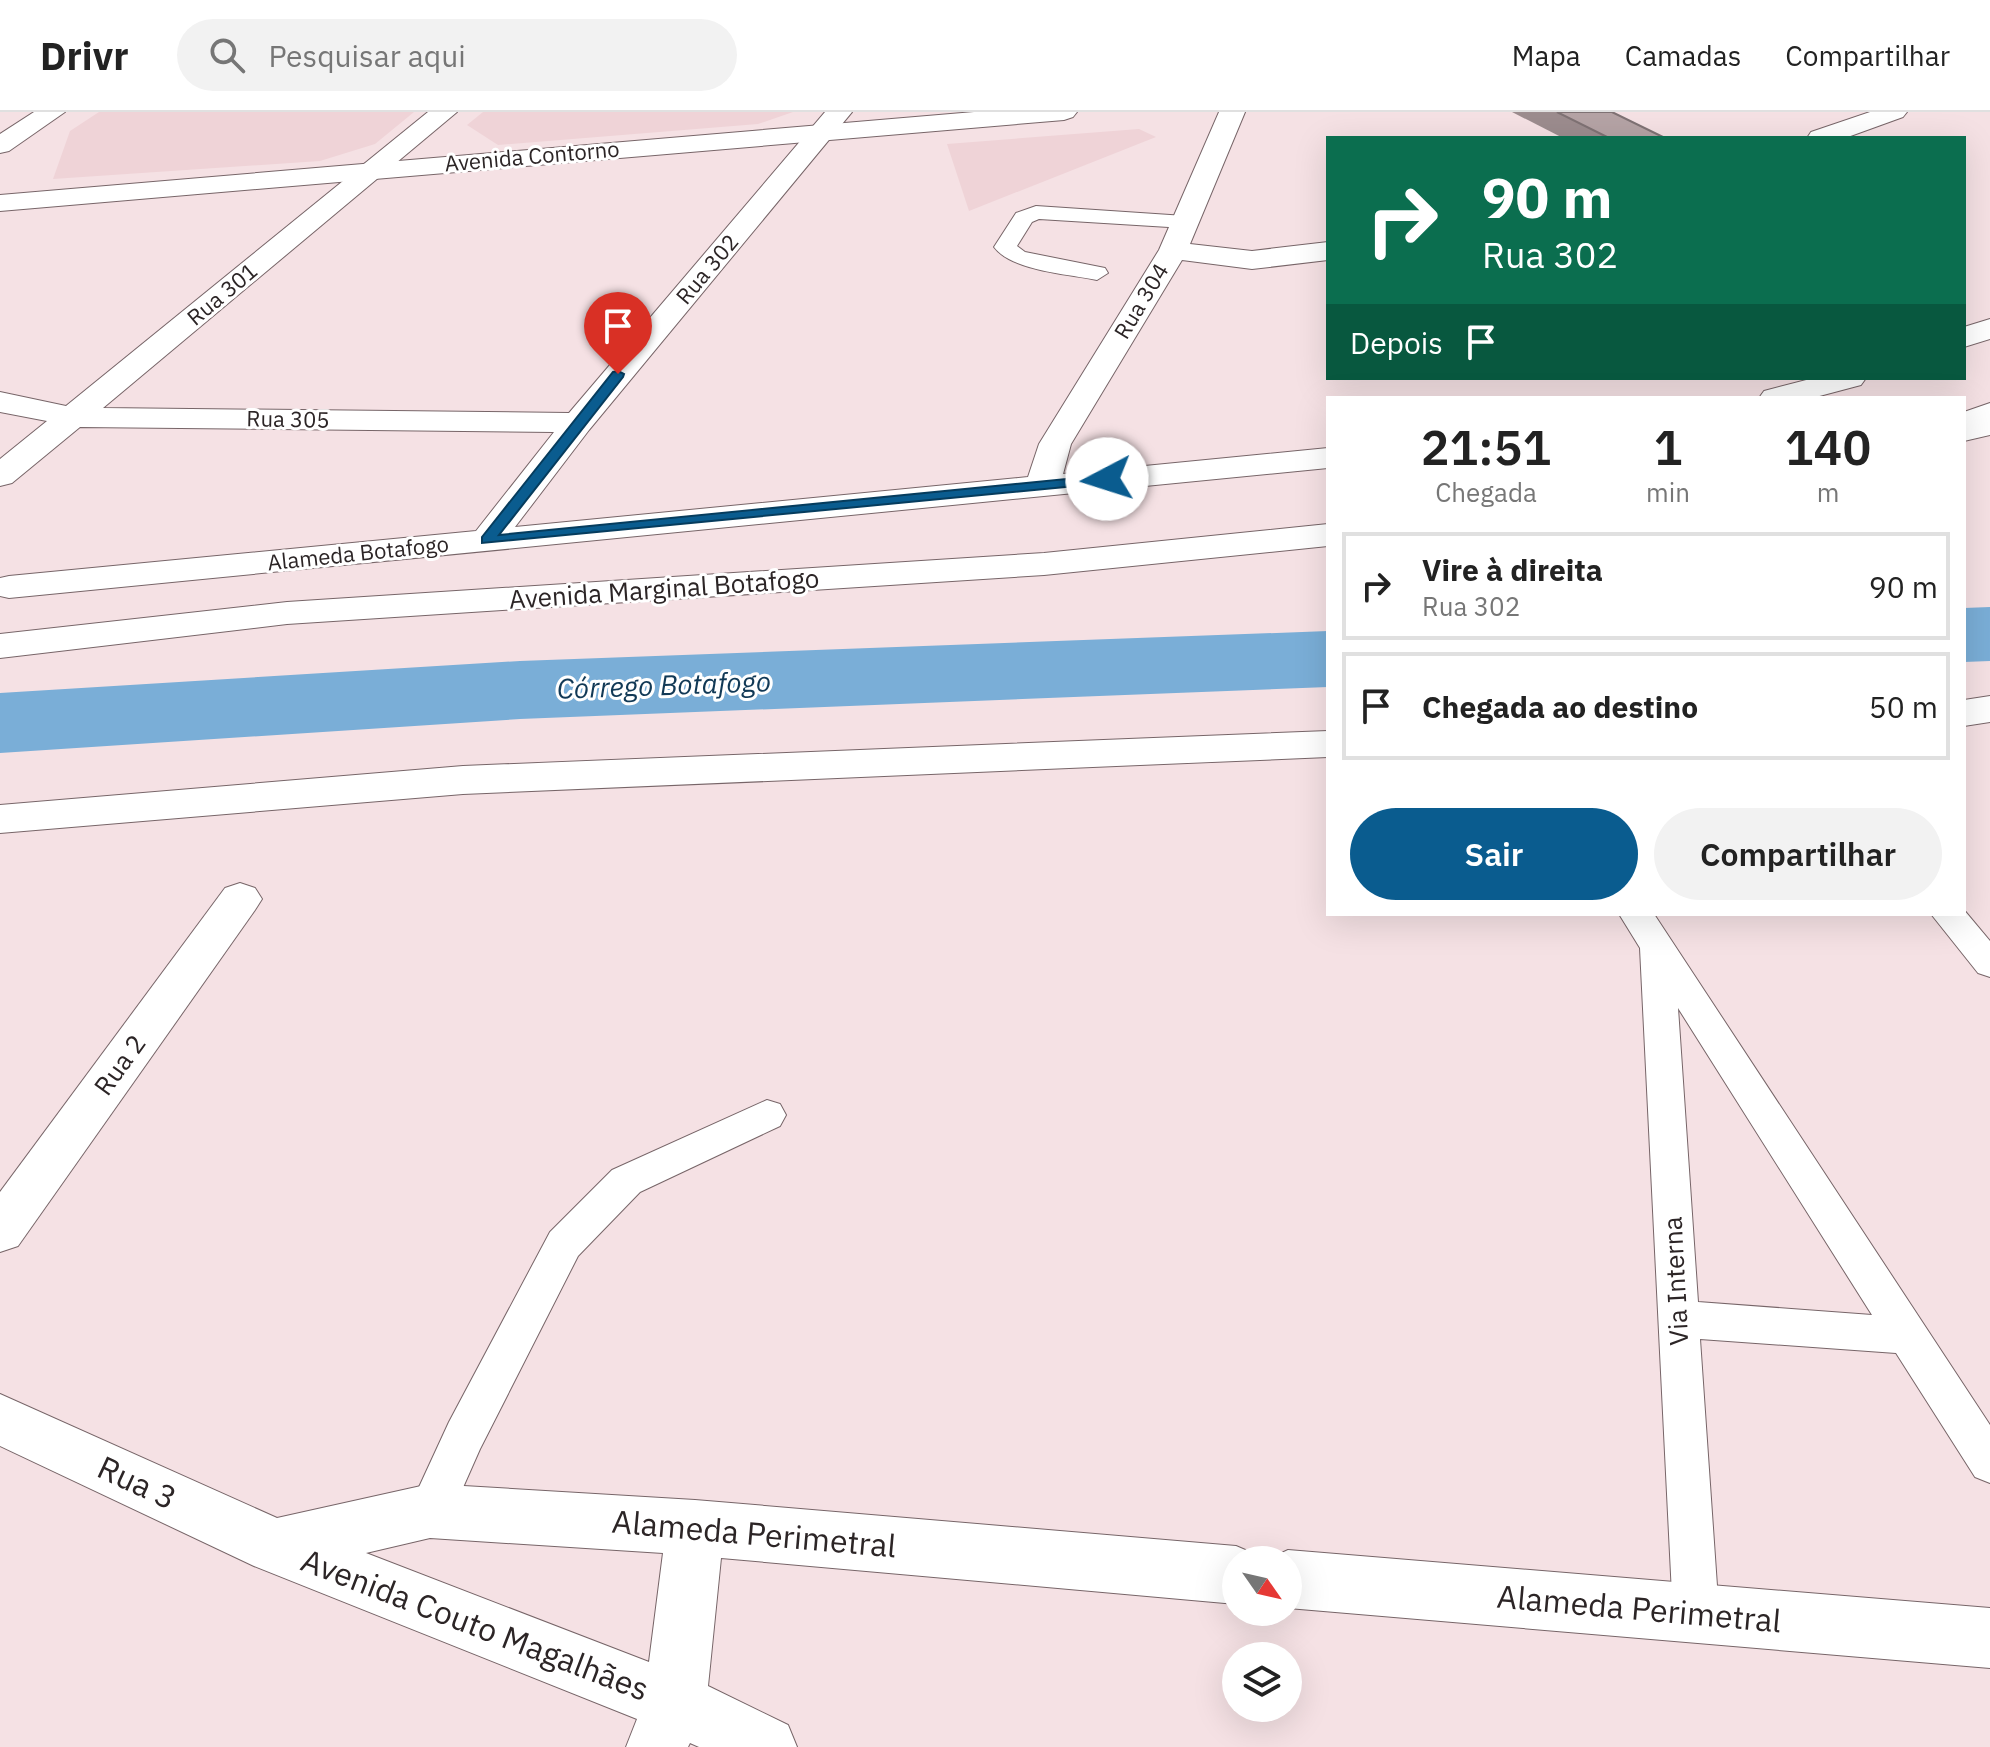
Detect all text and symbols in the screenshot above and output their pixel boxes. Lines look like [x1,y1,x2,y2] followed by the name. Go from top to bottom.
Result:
[177,19,737,91] search box
[40,31,129,80] text: Drivr
[205,33,249,77] icon: search
[269,36,466,75] text: Pesquisar aqui
[1512,37,1581,74] text: Mapa
[1625,37,1741,74] text: Camadas
[1785,37,1950,74] text: Compartilhar
[443,133,621,178] street label: Avenida Contorno
[1482,161,1612,233] text: 90 m
[1350,168,1454,272] icon: right
[669,228,744,310] street label: Rua 302
[1482,231,1618,278] text: Rua 302
[181,256,263,331] street label: Rua 301
[1107,258,1174,344] street label: Rua 304
[584,292,652,374] pin
[596,304,640,348] icon: arrive
[1459,320,1503,364] icon: arrive
[1350,323,1443,362] text: Depois
[246,403,330,434] street label: Rua 305
[1421,416,1551,478] text: 21:51
[1654,416,1682,478] text: 1
[1785,416,1871,478] text: 140
[1065,437,1149,521] position arrow
[1435,475,1537,509] text: Chegada
[1646,475,1690,509] text: min
[1817,475,1839,509] text: m
[266,529,450,576] street label: Alameda Botafogo
[1422,550,1603,589] text: Vire à direita
[508,560,820,616] street label: Avenida Marginal Botafogo
[1354,564,1398,608] icon: right
[1869,567,1938,606] text: 90 m
[1422,589,1520,623] text: Rua 302
[556,662,772,707] water label: Córrego Botafogo
[1354,684,1398,728] icon: arrive
[1422,687,1698,726] text: Chegada ao destino
[1869,687,1938,726] text: 50 m
[1350,808,1638,900] button: Sair
[1654,808,1942,900] button: Compartilhar
[86,1027,153,1102] street label: Rua 2
[1655,1216,1695,1346] street label: Via Interna
[91,1446,184,1519] street label: Rua 3
[610,1500,898,1566] street label: Alameda Perimetral
[296,1538,655,1710] street label: Avenida Couto Magalhães
[1222,1546,1302,1626] north arrow
[1222,1546,1302,1722] map controls
[1495,1575,1783,1641] street label: Alameda Perimetral
[1222,1642,1302,1722] button: layers

